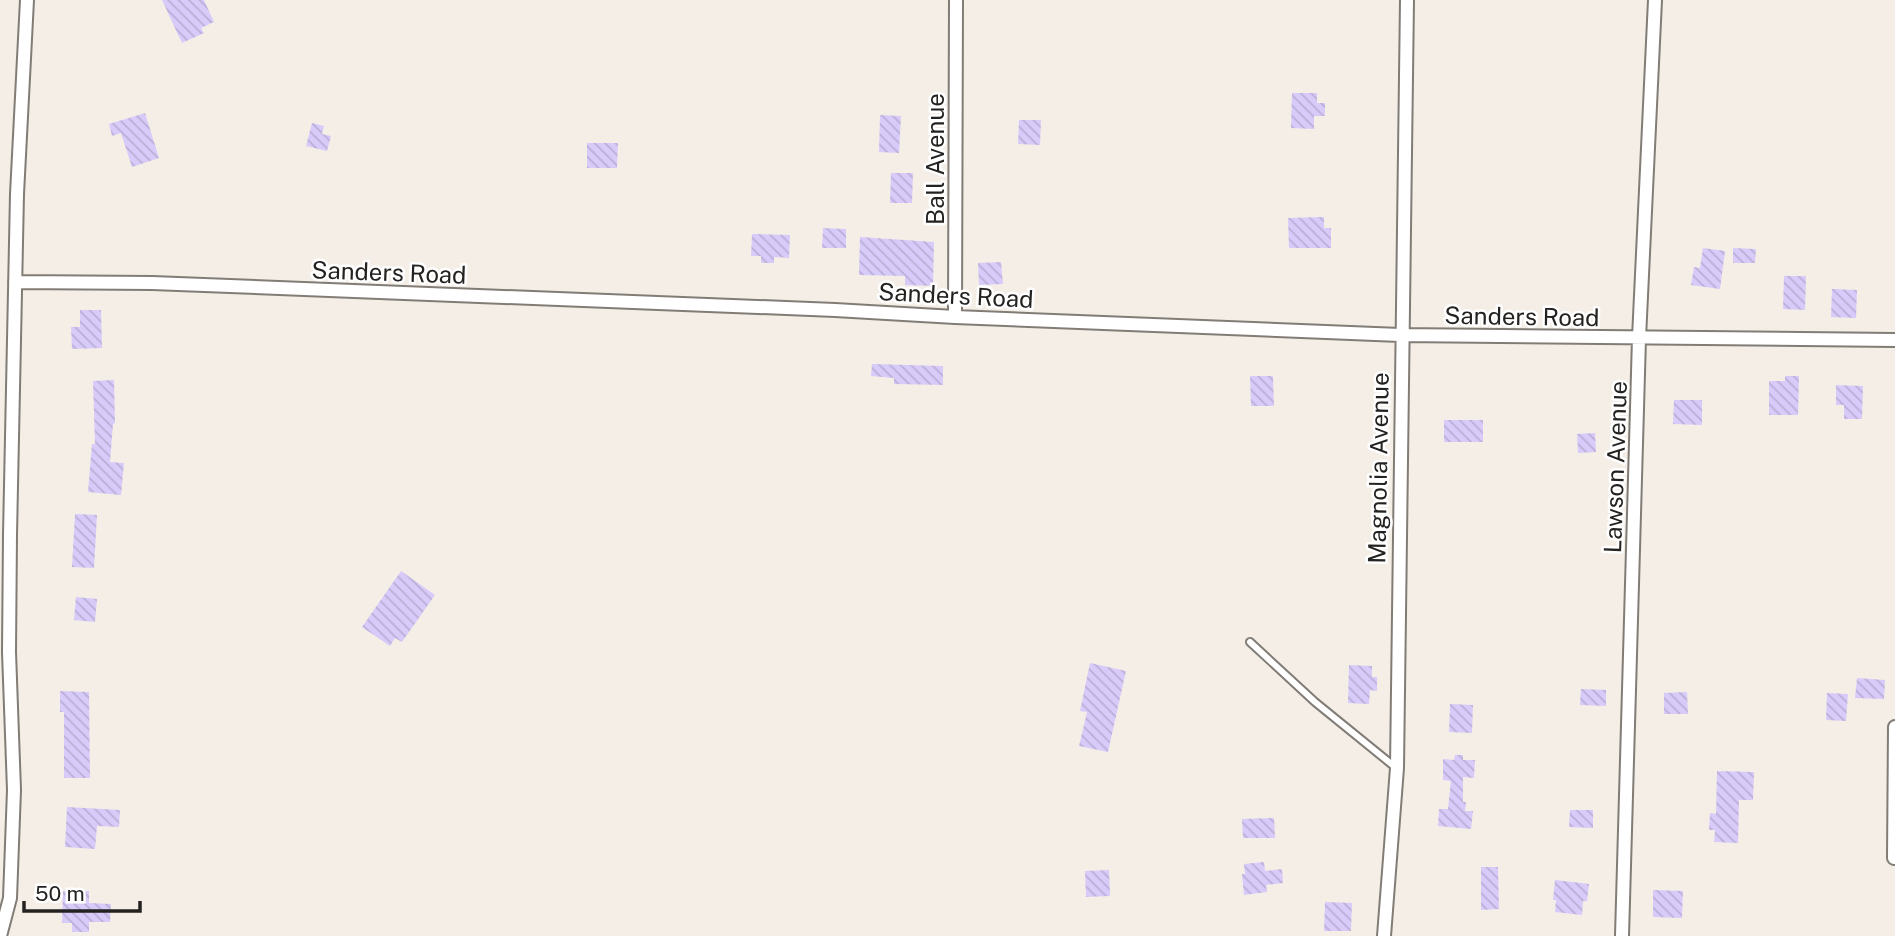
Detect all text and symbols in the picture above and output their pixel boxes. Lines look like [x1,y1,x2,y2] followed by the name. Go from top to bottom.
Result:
[921,93,949,225] street label: Ball Avenue
[311,255,467,289] street label: Sanders Road
[878,277,1034,313] street label: Sanders Road
[1444,301,1600,331] street label: Sanders Road
[1362,372,1394,564] street label: Magnolia Avenue
[1598,380,1632,554] street label: Lawson Avenue
[24,870,140,914] scale bar
[35,881,85,906] text: 50 m

